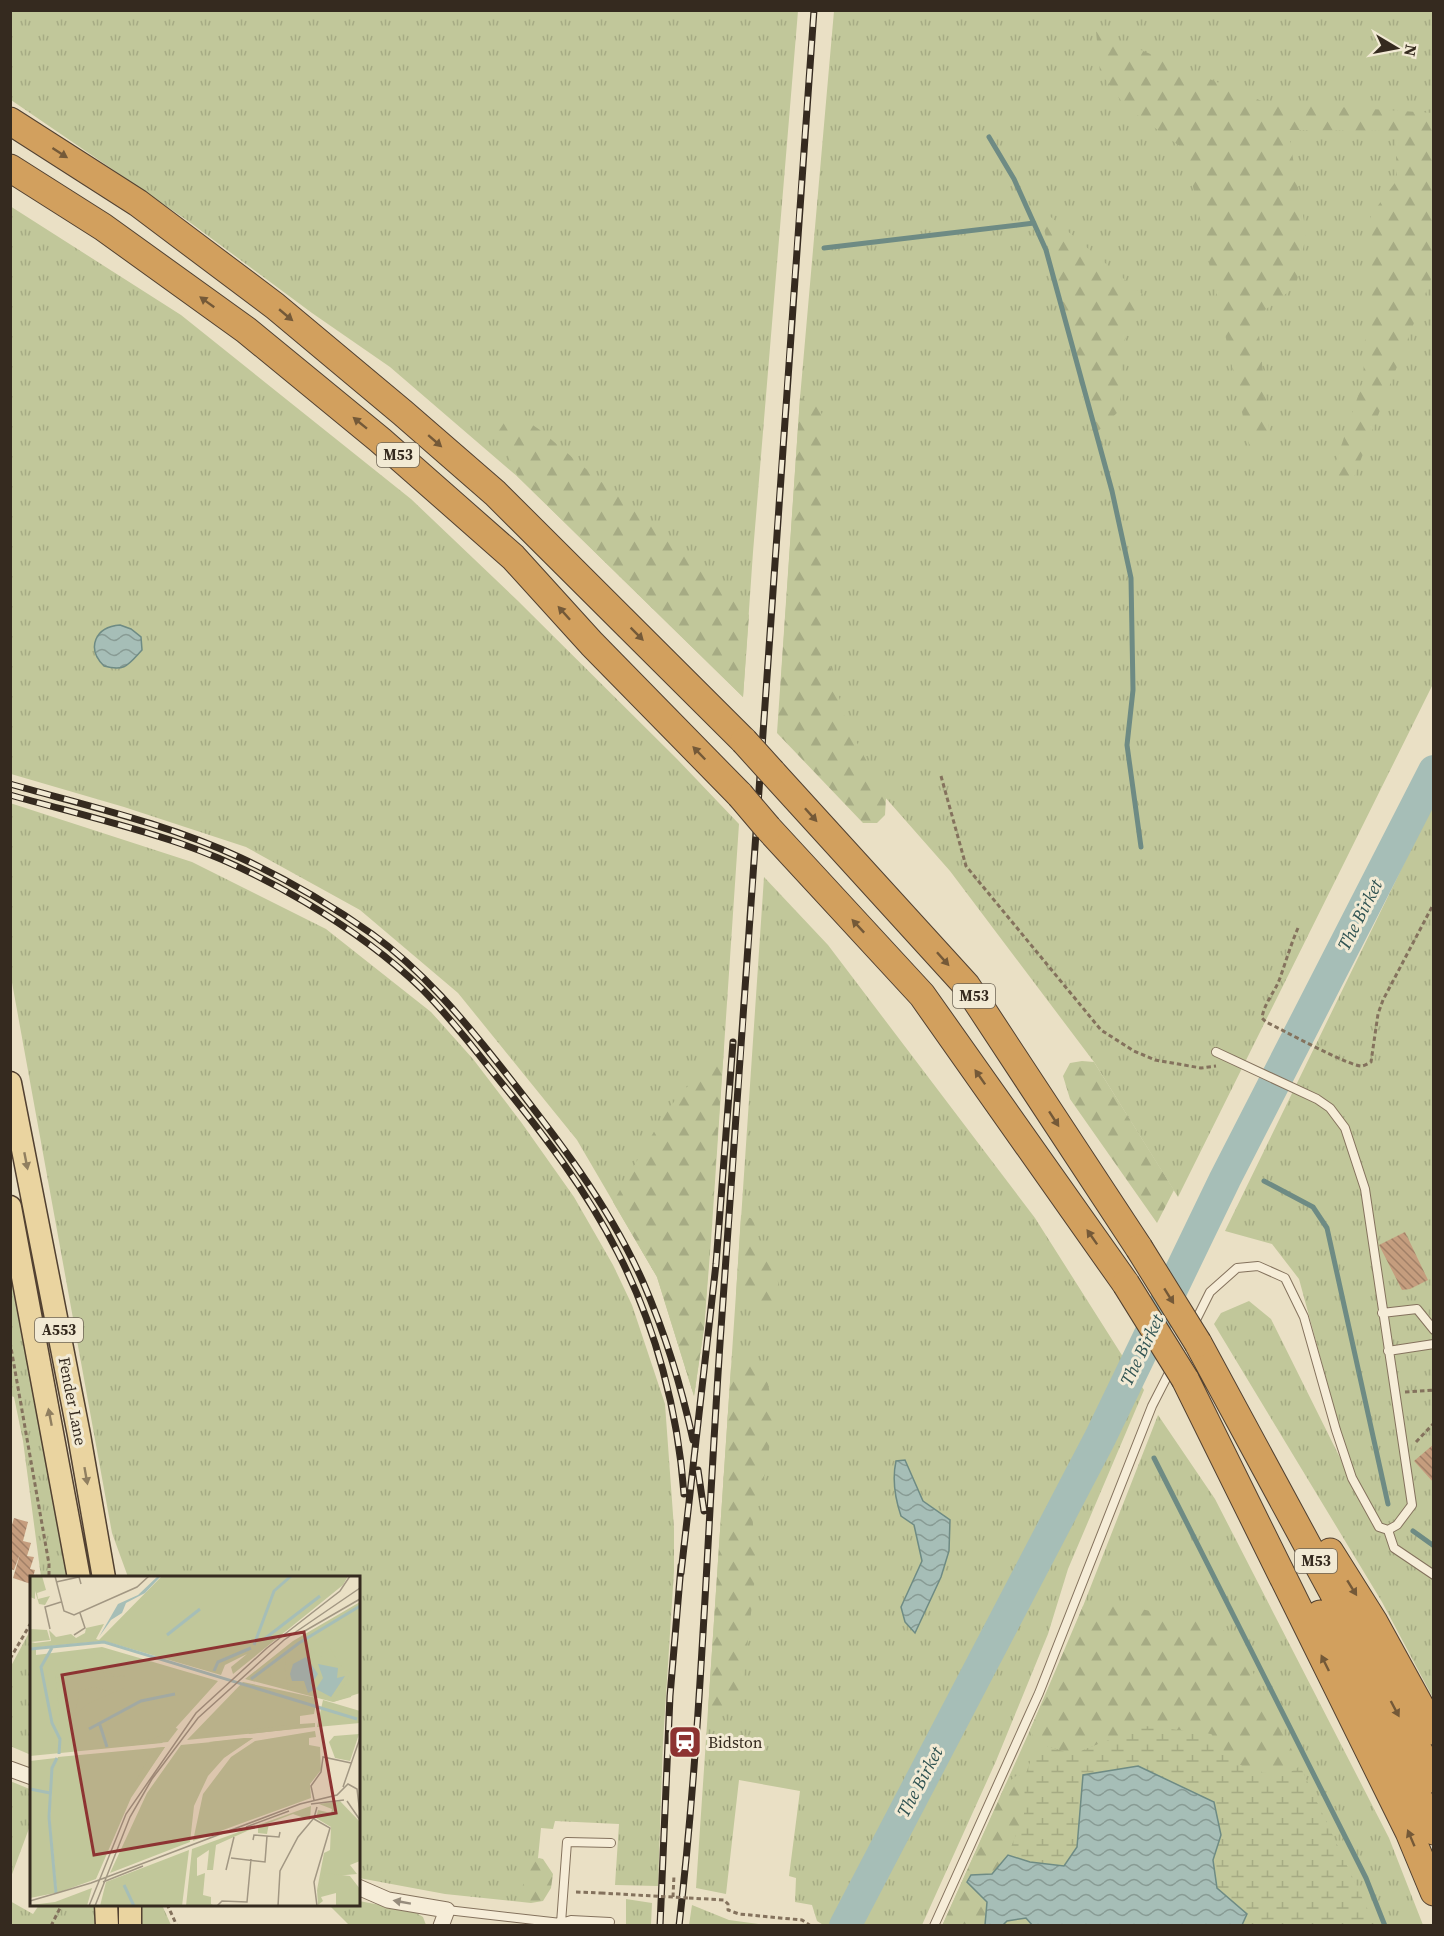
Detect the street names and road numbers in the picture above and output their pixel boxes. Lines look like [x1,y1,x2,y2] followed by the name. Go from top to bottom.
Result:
[377,443,419,467] road number: M53
[953,984,995,1008] road number: M53
[35,1318,83,1342] road number: A553
[54,1355,92,1447] street label: Fender Lane
[1295,1549,1337,1573] road number: M53

